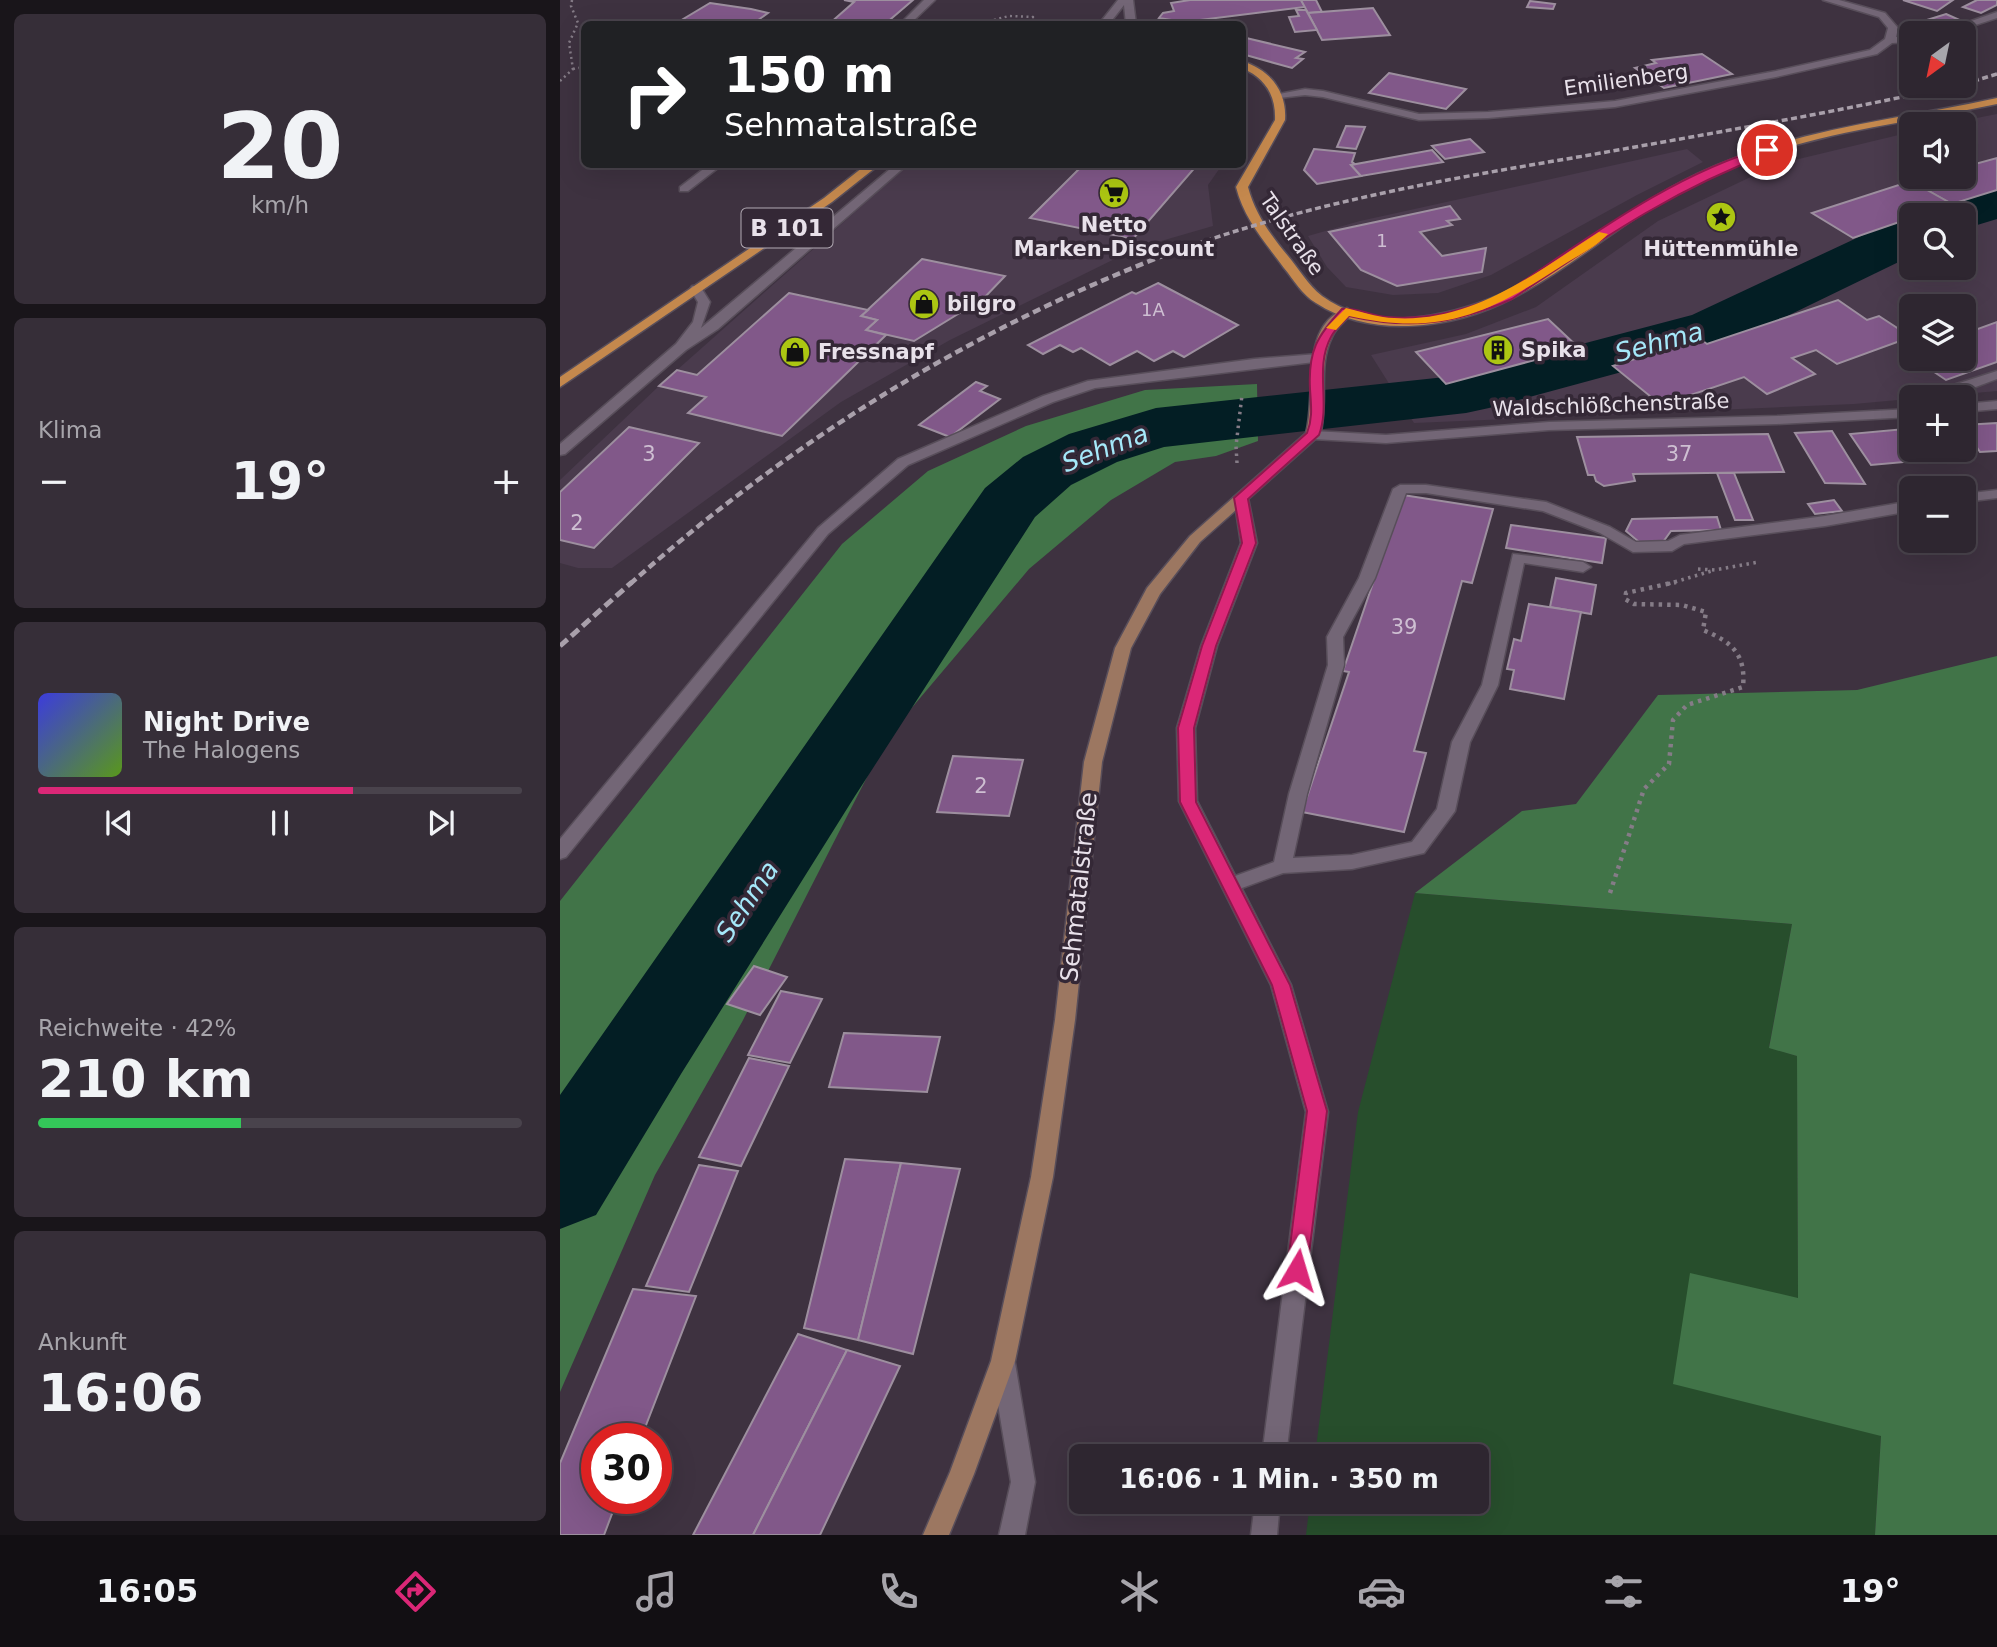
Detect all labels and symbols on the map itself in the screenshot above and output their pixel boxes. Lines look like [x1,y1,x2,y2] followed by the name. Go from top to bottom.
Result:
[1899,21,1976,98] north arrow
[1562,59,1690,101] street label: Emilienberg
[1737,120,1797,180] pin
[1097,176,1131,210] supermarket icon: Netto Marken-Discount
[1254,187,1329,280] street label: Talstraße
[1704,200,1738,234] place icon: Hüttenmühle
[742,208,832,247] road number: B 101
[1014,213,1214,261] place label: Netto Marken-Discount
[1376,230,1388,251] house number: 1
[1643,237,1799,261] place label: Hüttenmühle
[907,287,941,321] shop icon: bilgro
[947,292,1016,316] place label: bilgro
[1141,299,1166,320] house number: 1A
[1612,316,1706,368] water label: Sehma
[1481,333,1515,367] building icon: Spika
[778,335,812,369] shop icon: Fressnapf
[1521,338,1587,362] place label: Spika
[818,340,935,364] place label: Fressnapf
[1492,389,1730,421] street label: Waldschlößchenstraße
[1057,418,1153,478] water label: Sehma
[642,442,656,466] house number: 3
[1666,442,1692,466] house number: 37
[570,511,584,535] house number: 2
[1391,615,1417,639] house number: 39
[974,774,988,798] house number: 2
[1055,791,1103,983] street label: Sehmatalstraße
[709,855,785,947] water label: Sehma
[1260,1233,1334,1307] position arrow
[581,1423,672,1514] speed limit sign: 30

